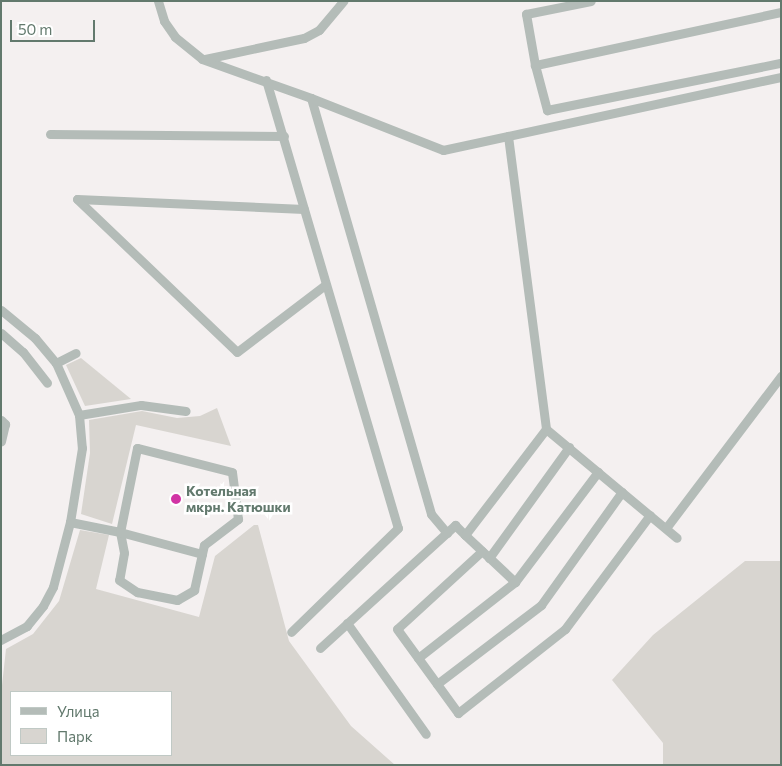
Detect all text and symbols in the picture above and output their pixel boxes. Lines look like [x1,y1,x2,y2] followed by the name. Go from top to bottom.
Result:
[12,10,98,42] scale bar
[18,20,52,38] text: 50 m
[186,483,291,516] place label: Котельная мкрн. Катюшки
[170,493,182,505] marker: Котельная мкрн. Катюшки
[10,691,172,756] legend
[57,702,99,720] text: Улица
[57,727,93,745] text: Парк

